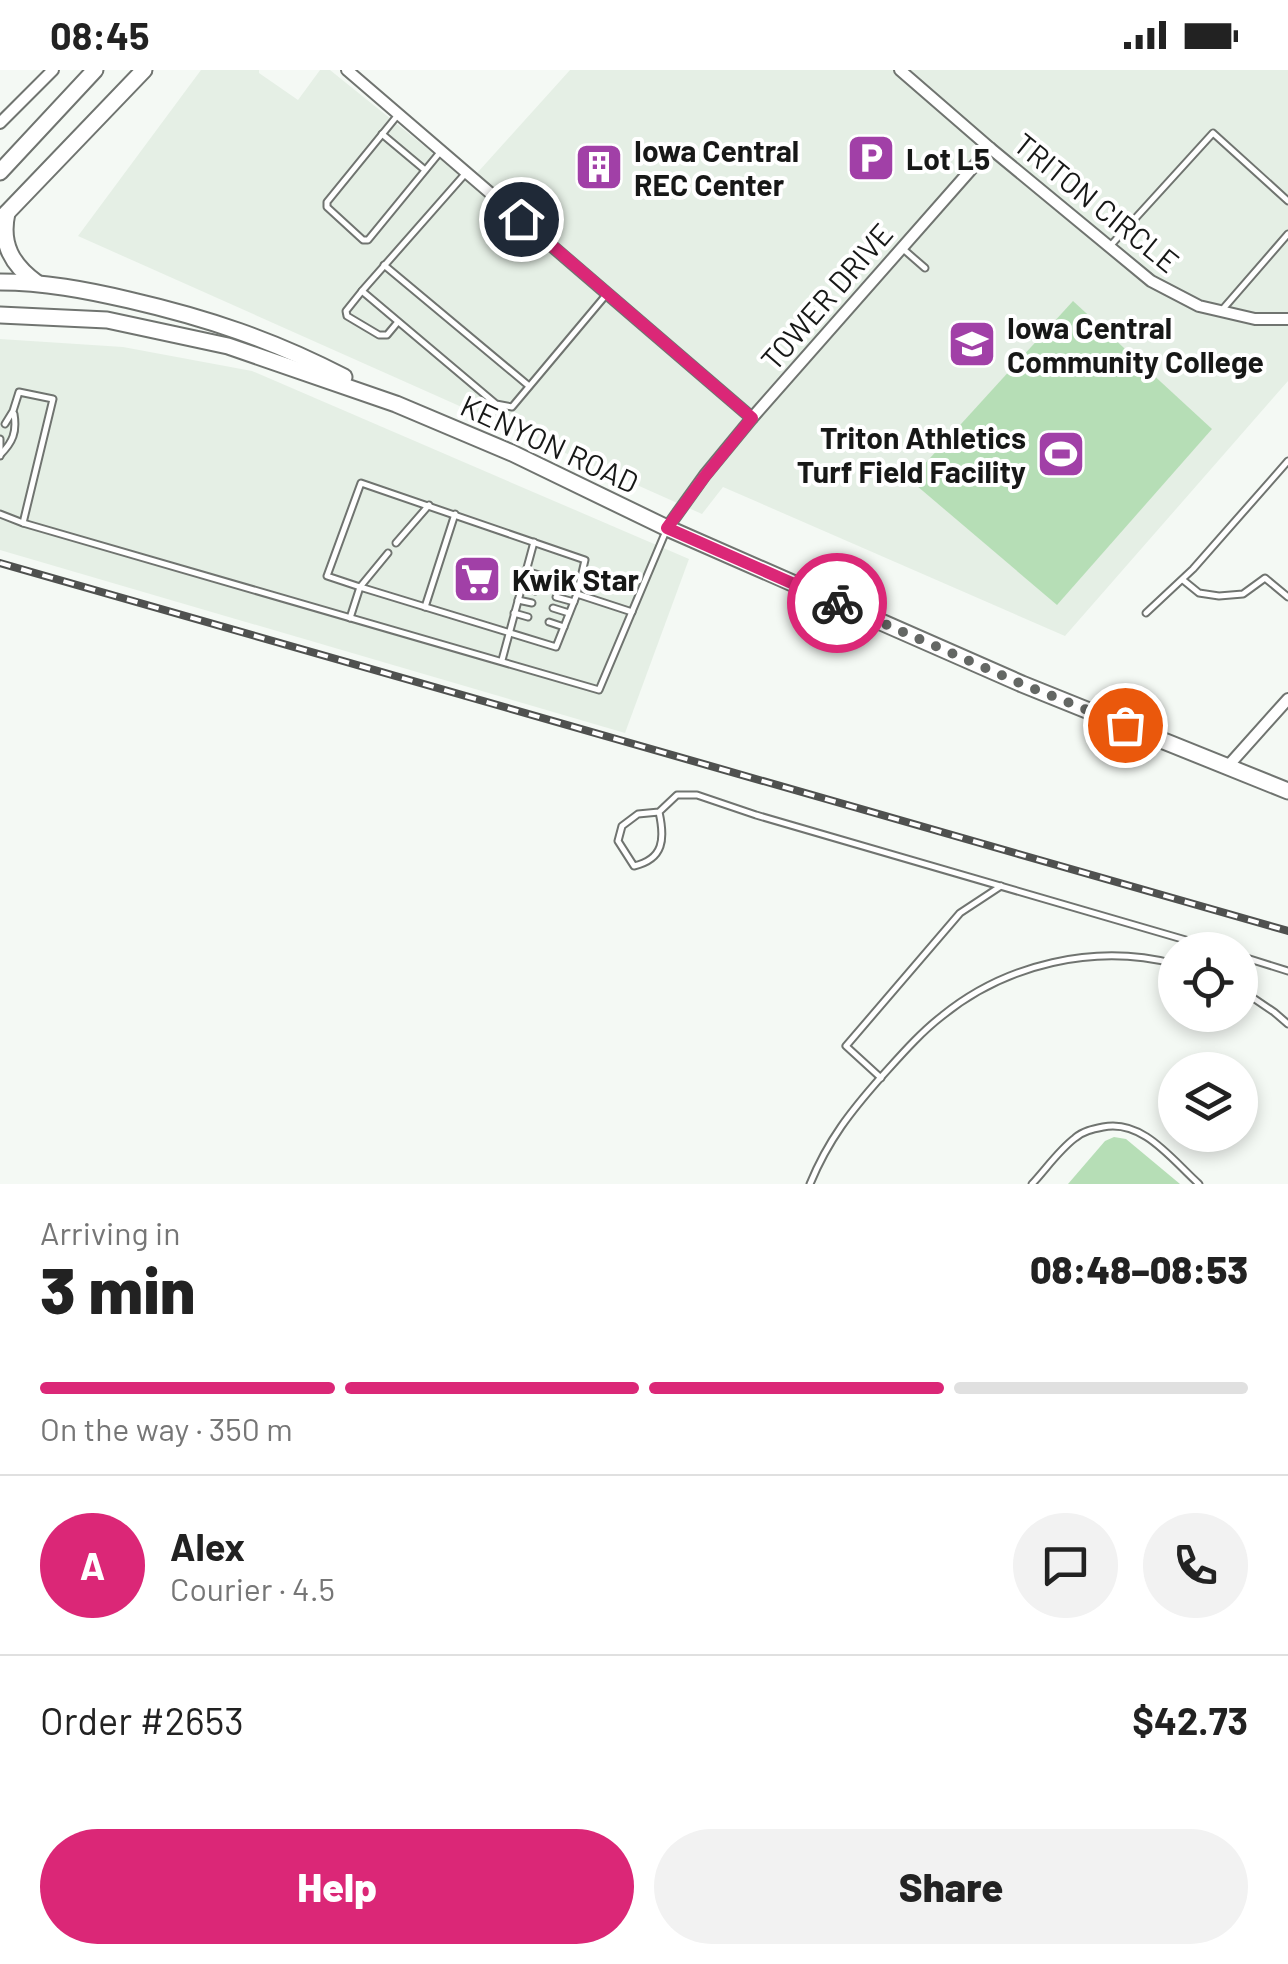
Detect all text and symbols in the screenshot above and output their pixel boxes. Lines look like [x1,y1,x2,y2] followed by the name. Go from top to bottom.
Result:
[50,12,150,58] text: 08:45
[1007,125,1187,279] street label: TRITON CIRCLE
[634,132,799,202] place label: Iowa Central REC Center
[845,132,897,184] parking icon: Lot L5
[906,140,990,176] place label: Lot L5
[573,141,625,193] building icon: Iowa Central REC Center
[479,177,564,262] pin
[494,192,549,247] icon: home
[753,215,899,377] street label: TOWER DRIVE
[1007,309,1264,379] place label: Iowa Central Community College
[946,318,998,370] school or university icon: Iowa Central Community College
[456,386,644,500] street label: KENYON ROAD
[797,419,1026,489] place label: Triton Athletics Turf Field Facility
[1035,428,1087,480] sports icon: Triton Athletics Turf Field Facility
[451,553,503,605] supermarket icon: Kwik Star
[787,553,887,653] courier
[512,561,640,597] place label: Kwik Star
[810,576,865,631] icon: bike
[1083,683,1168,768] pin
[1098,698,1153,753] icon: bag
[1158,932,1258,1152] map controls
[1158,932,1258,1032] button: locate
[1158,1052,1258,1152] button: layers
[40,1213,180,1251] text: Arriving in
[1030,1246,1248,1292] text: 08:48–08:53
[40,1249,195,1327] text: 3 min
[40,1409,293,1447] text: On the way · 350 m
[1013,1513,1118,1618] button: chat
[1143,1513,1248,1618] button: phone
[170,1523,245,1569] text: Alex
[80,1542,105,1588] text: A
[170,1569,335,1607] text: Courier · 4.5
[40,1697,244,1743] text: Order #2653
[1132,1697,1248,1743] text: $42.73
[40,1829,634,1944] button: Help
[654,1829,1248,1944] button: Share

